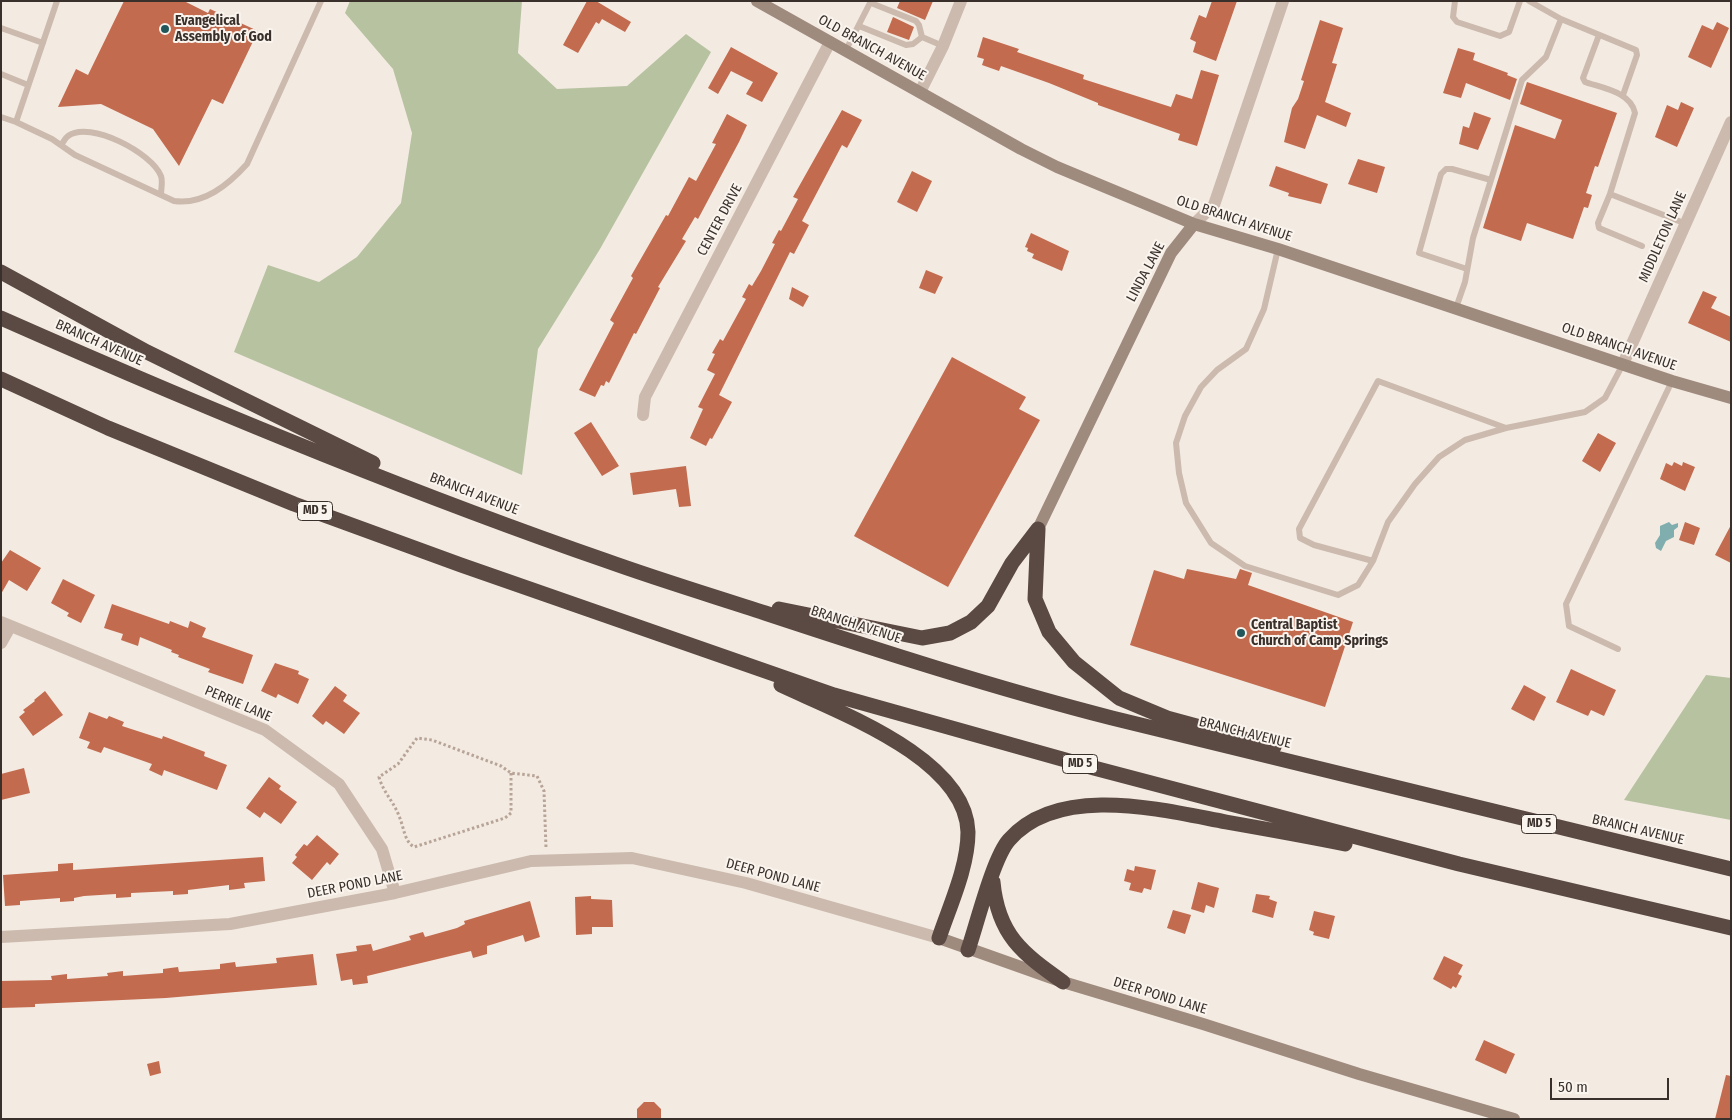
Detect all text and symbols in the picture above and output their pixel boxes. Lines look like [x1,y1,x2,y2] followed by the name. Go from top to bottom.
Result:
[815,11,929,85] street label: OLD BRANCH AVENUE
[175,13,272,46] place label: Evangelical Assembly of God
[159,23,171,35] marker: Evangelical Assembly of God
[694,181,746,259] street label: CENTER DRIVE
[1635,189,1691,285] street label: MIDDLETON LANE
[1174,192,1294,246] street label: OLD BRANCH AVENUE
[1123,239,1169,305] street label: LINDA LANE
[53,316,145,370] street label: BRANCH AVENUE
[1559,319,1679,375] street label: OLD BRANCH AVENUE
[427,469,521,519] street label: BRANCH AVENUE
[298,502,332,520] road number: MD 5
[809,602,903,648] street label: BRANCH AVENUE
[1251,617,1388,650] place label: Central Baptist Church of Camp Springs
[1235,627,1247,639] marker: Central Baptist Church of Camp Springs
[202,682,274,726] street label: PERRIE LANE
[1197,713,1293,753] street label: BRANCH AVENUE
[1062,754,1098,774] road number: MD 5
[1590,811,1686,849] street label: BRANCH AVENUE
[1522,814,1556,834] road number: MD 5
[724,855,822,897] street label: DEER POND LANE
[306,868,404,902] street label: DEER POND LANE
[1111,974,1209,1018] street label: DEER POND LANE
[1552,1068,1671,1100] scale bar
[1558,1078,1588,1096] text: 50 m

